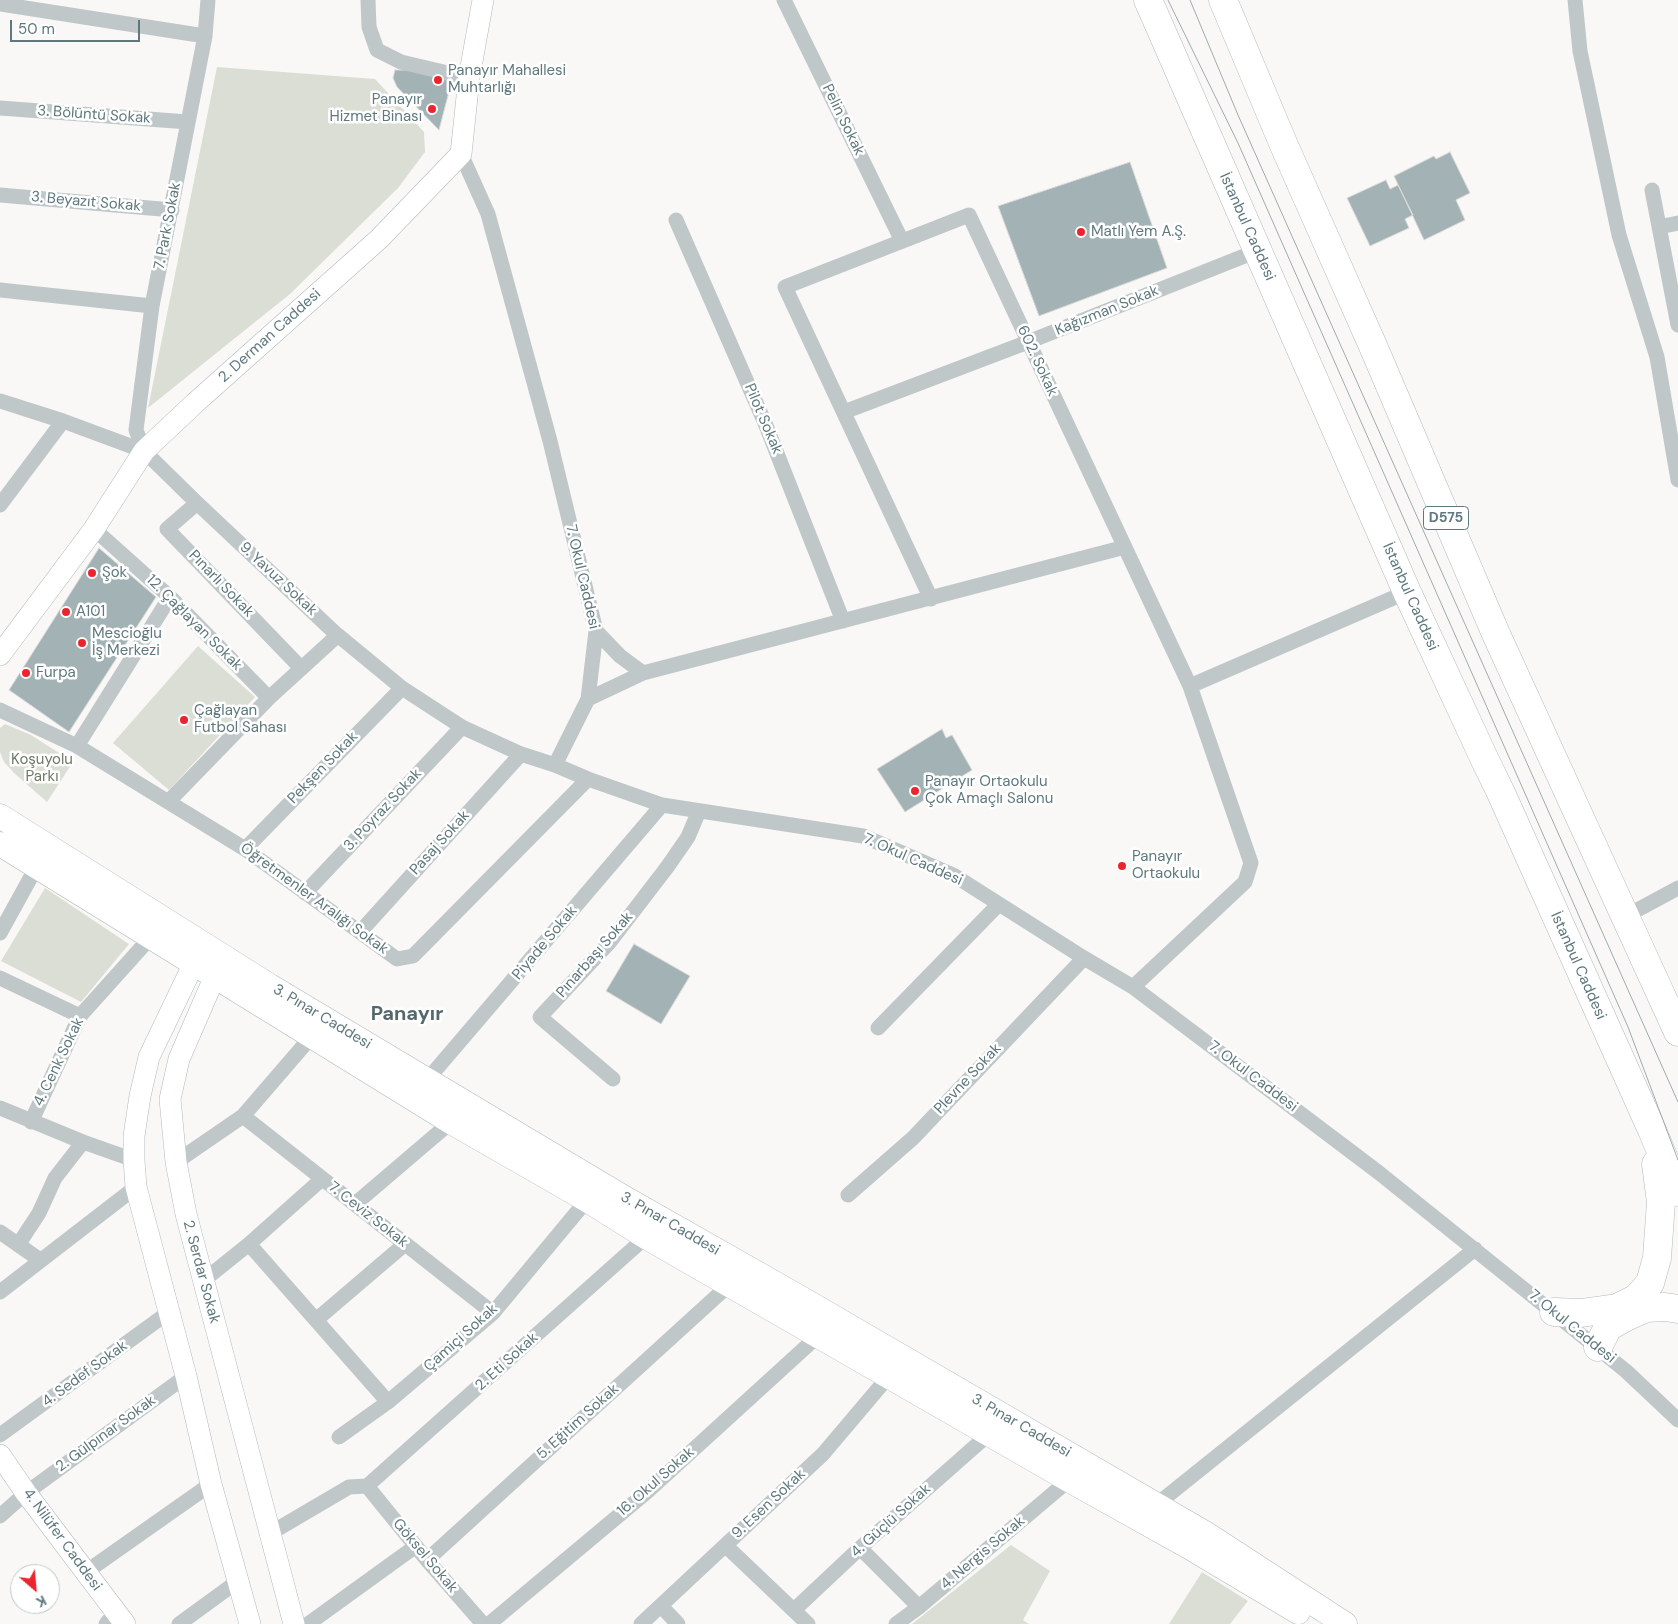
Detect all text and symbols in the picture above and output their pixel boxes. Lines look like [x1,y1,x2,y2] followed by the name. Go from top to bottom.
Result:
[12,10,142,42] scale bar
[18,19,55,39] text: 50 m
[448,62,566,97] place label: Panayır Mahallesi Muhtarlığı
[432,74,444,86] marker: Panayır Mahallesi Muhtarlığı
[818,81,868,159] street label: Pelin Sokak
[330,91,422,126] place label: Panayır Hizmet Binası
[37,102,151,128] street label: 3. Bölüntü Sokak
[426,103,438,115] marker: Panayır Hizmet Binası
[1215,170,1279,284] street label: İstanbul Caddesi
[151,181,185,271] street label: 7. Park Sokak
[30,188,142,216] street label: 3. Beyazıt Sokak
[1091,223,1186,241] place label: Matlı Yem A.Ş.
[1075,226,1087,238] marker: Matlı Yem A.Ş.
[1053,282,1161,340] street label: Kağızman Sokak
[215,285,325,387] street label: 2. Derman Caddesi
[1013,323,1061,399] street label: 602. Sokak
[740,381,786,457] street label: Pilot Sokak
[1424,506,1468,530] road number: D575
[561,523,603,631] street label: 7. Okul Caddesi
[235,538,321,620] street label: 9. Yavuz Sokak
[1378,540,1442,654] street label: İstanbul Caddesi
[185,547,257,621] street label: Pınarlı Sokak
[102,564,127,582] place label: Şok
[86,567,98,579] marker: Şok
[142,571,246,675] street label: 12. Çağlayan Sokak
[76,603,105,621] place label: A101
[60,606,72,618] marker: A101
[92,625,162,660] place label: Mescioğlu İş Merkezi
[76,637,88,649] marker: Mescioğlu İş Merkezi
[36,664,76,682] place label: Furpa
[20,667,32,679] marker: Furpa
[194,702,287,737] place label: Çağlayan Futbol Sahası
[178,714,190,726] marker: Çağlayan Futbol Sahası
[284,728,362,808] street label: Pekşen Sokak
[11,751,73,786] park label: Koşuyolu Parkı
[340,765,426,855] street label: 3. Poyraz Sokak
[925,773,1053,808] place label: Panayır Ortaokulu Çok Amaçlı Salonu
[909,785,921,797] marker: Panayır Ortaokulu Çok Amaçlı Salonu
[406,807,474,879] street label: Pasaj Sokak
[861,830,965,890] street label: 7. Okul Caddesi
[237,839,391,959] street label: Öğretmenler Aralığı Sokak
[1132,848,1200,883] place label: Panayır Ortaokulu
[1116,860,1128,872] marker: Panayır Ortaokulu
[509,902,581,984] street label: Piyade Sokak
[553,908,637,1002] street label: Pınarbaşı Sokak
[1546,909,1610,1023] street label: İstanbul Caddesi
[270,981,374,1053] street label: 3. Pınar Caddesi
[371,1003,443,1027] district label: Panayır
[30,1015,88,1109] street label: 4. Cenk Sokak
[1205,1038,1301,1116] street label: 7. Okul Caddesi
[931,1040,1005,1118] street label: Plevne Sokak
[325,1178,411,1252] street label: 7. Ceviz Sokak
[617,1188,723,1260] street label: 3. Pınar Caddesi
[179,1218,223,1326] street label: 2. Serdar Sokak
[1525,1286,1619,1368] street label: 7. Okul Caddesi
[420,1300,502,1376] street label: Çamiçi Sokak
[472,1329,542,1395] street label: 2. Eti Sokak
[39,1337,131,1411] street label: 4. Sedef Sokak
[533,1380,623,1464] street label: 5. Eğitim Sokak
[968,1390,1074,1462] street label: 3. Pınar Caddesi
[53,1392,159,1476] street label: 2. Gülpınar Sokak
[614,1444,698,1520] street label: 16. Okul Sokak
[729,1465,809,1543] street label: 9. Esen Sokak
[847,1480,935,1562] street label: 4. Güçlü Sokak
[19,1485,105,1595] street label: 4. Nilüfer Caddesi
[937,1512,1029,1594] street label: 4. Nergis Sokak
[389,1515,461,1597] street label: Göksel Sokak
[10,1564,60,1614] north arrow
[33,1591,50,1612] text: K

